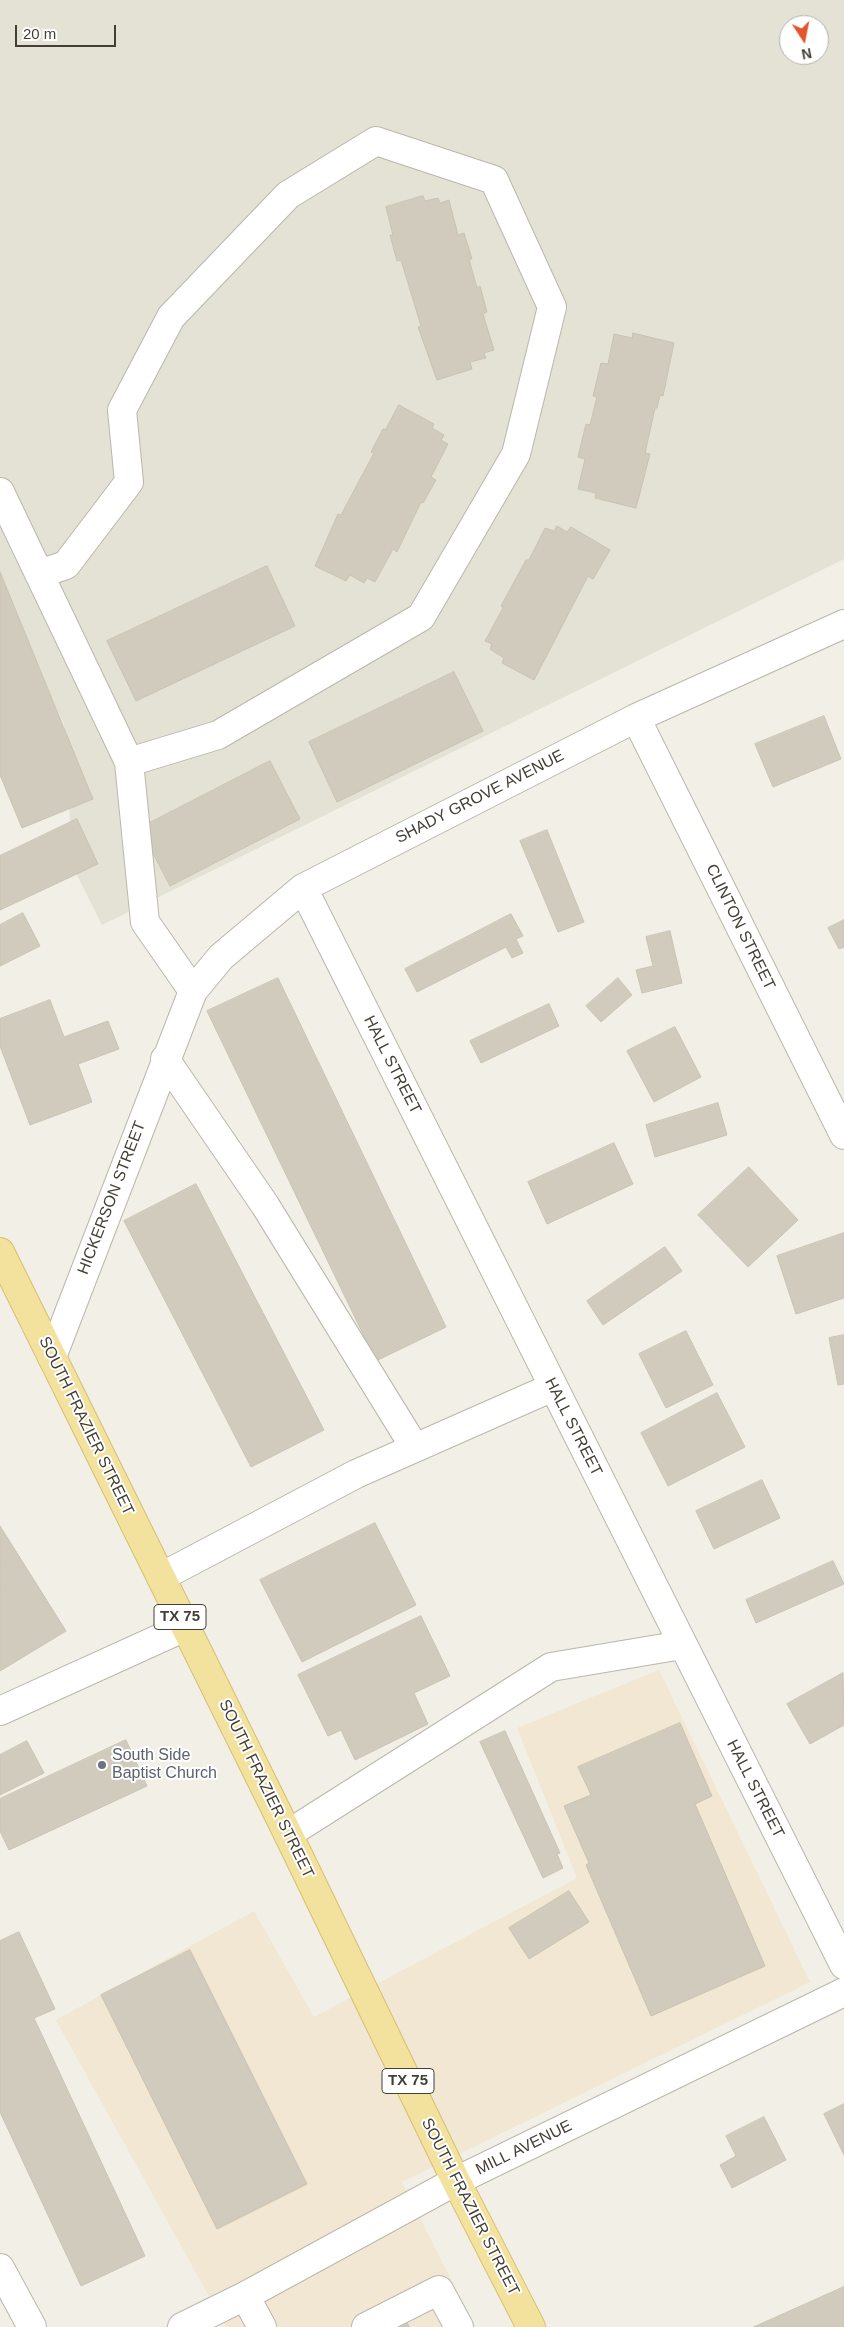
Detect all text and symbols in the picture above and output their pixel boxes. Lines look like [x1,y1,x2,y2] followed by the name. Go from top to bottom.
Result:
[18,15,119,47] scale bar
[779,15,829,65] north arrow
[23,25,56,42] text: 20 m
[800,45,813,63] text: N
[393,746,567,848] street label: SHADY GROVE AVENUE
[701,861,779,993] street label: CLINTON STREET
[359,1013,425,1117] street label: HALL STREET
[74,1119,150,1277] street label: HICKERSON STREET
[34,1334,138,1518] street label: SOUTH FRAZIER STREET
[540,1375,606,1479] street label: HALL STREET
[154,1604,206,1630] road number: TX 75
[214,1697,318,1881] street label: SOUTH FRAZIER STREET
[722,1737,788,1841] street label: HALL STREET
[112,1746,217,1784] place label: South Side Baptist Church
[96,1759,108,1771] marker: South Side Baptist Church
[382,2068,434,2094] road number: TX 75
[417,2115,523,2299] street label: SOUTH FRAZIER STREET
[473,2116,575,2180] street label: MILL AVENUE

